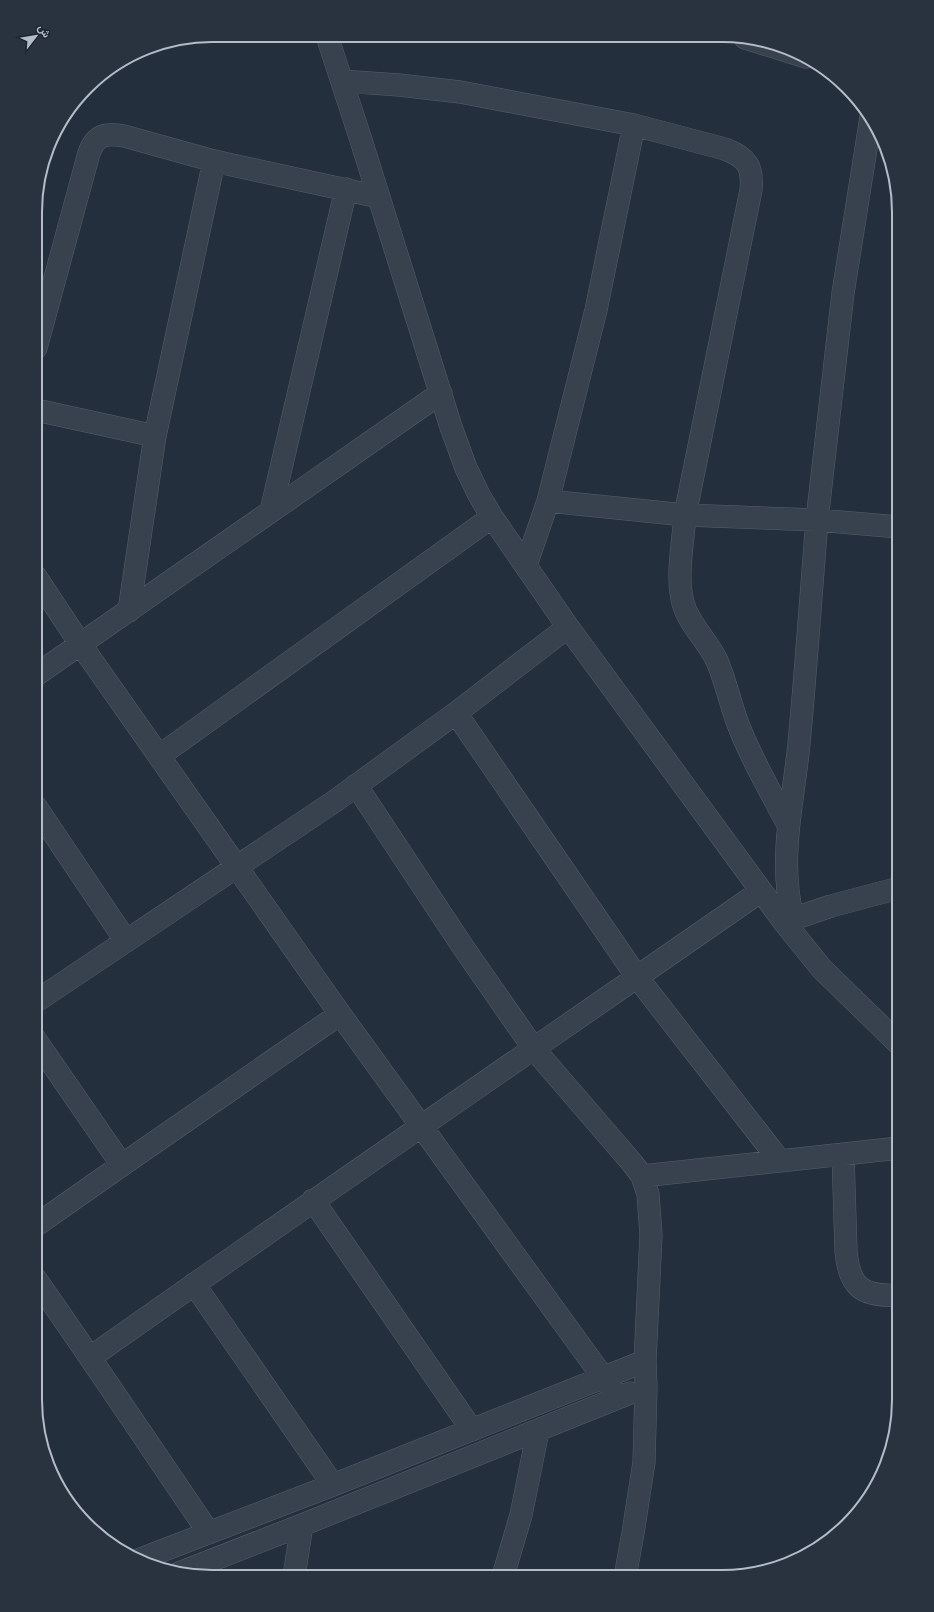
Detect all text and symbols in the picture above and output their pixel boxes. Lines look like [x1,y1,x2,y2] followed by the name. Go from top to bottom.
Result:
[16,16,56,56] north arrow
[35,22,53,40] text: ش

